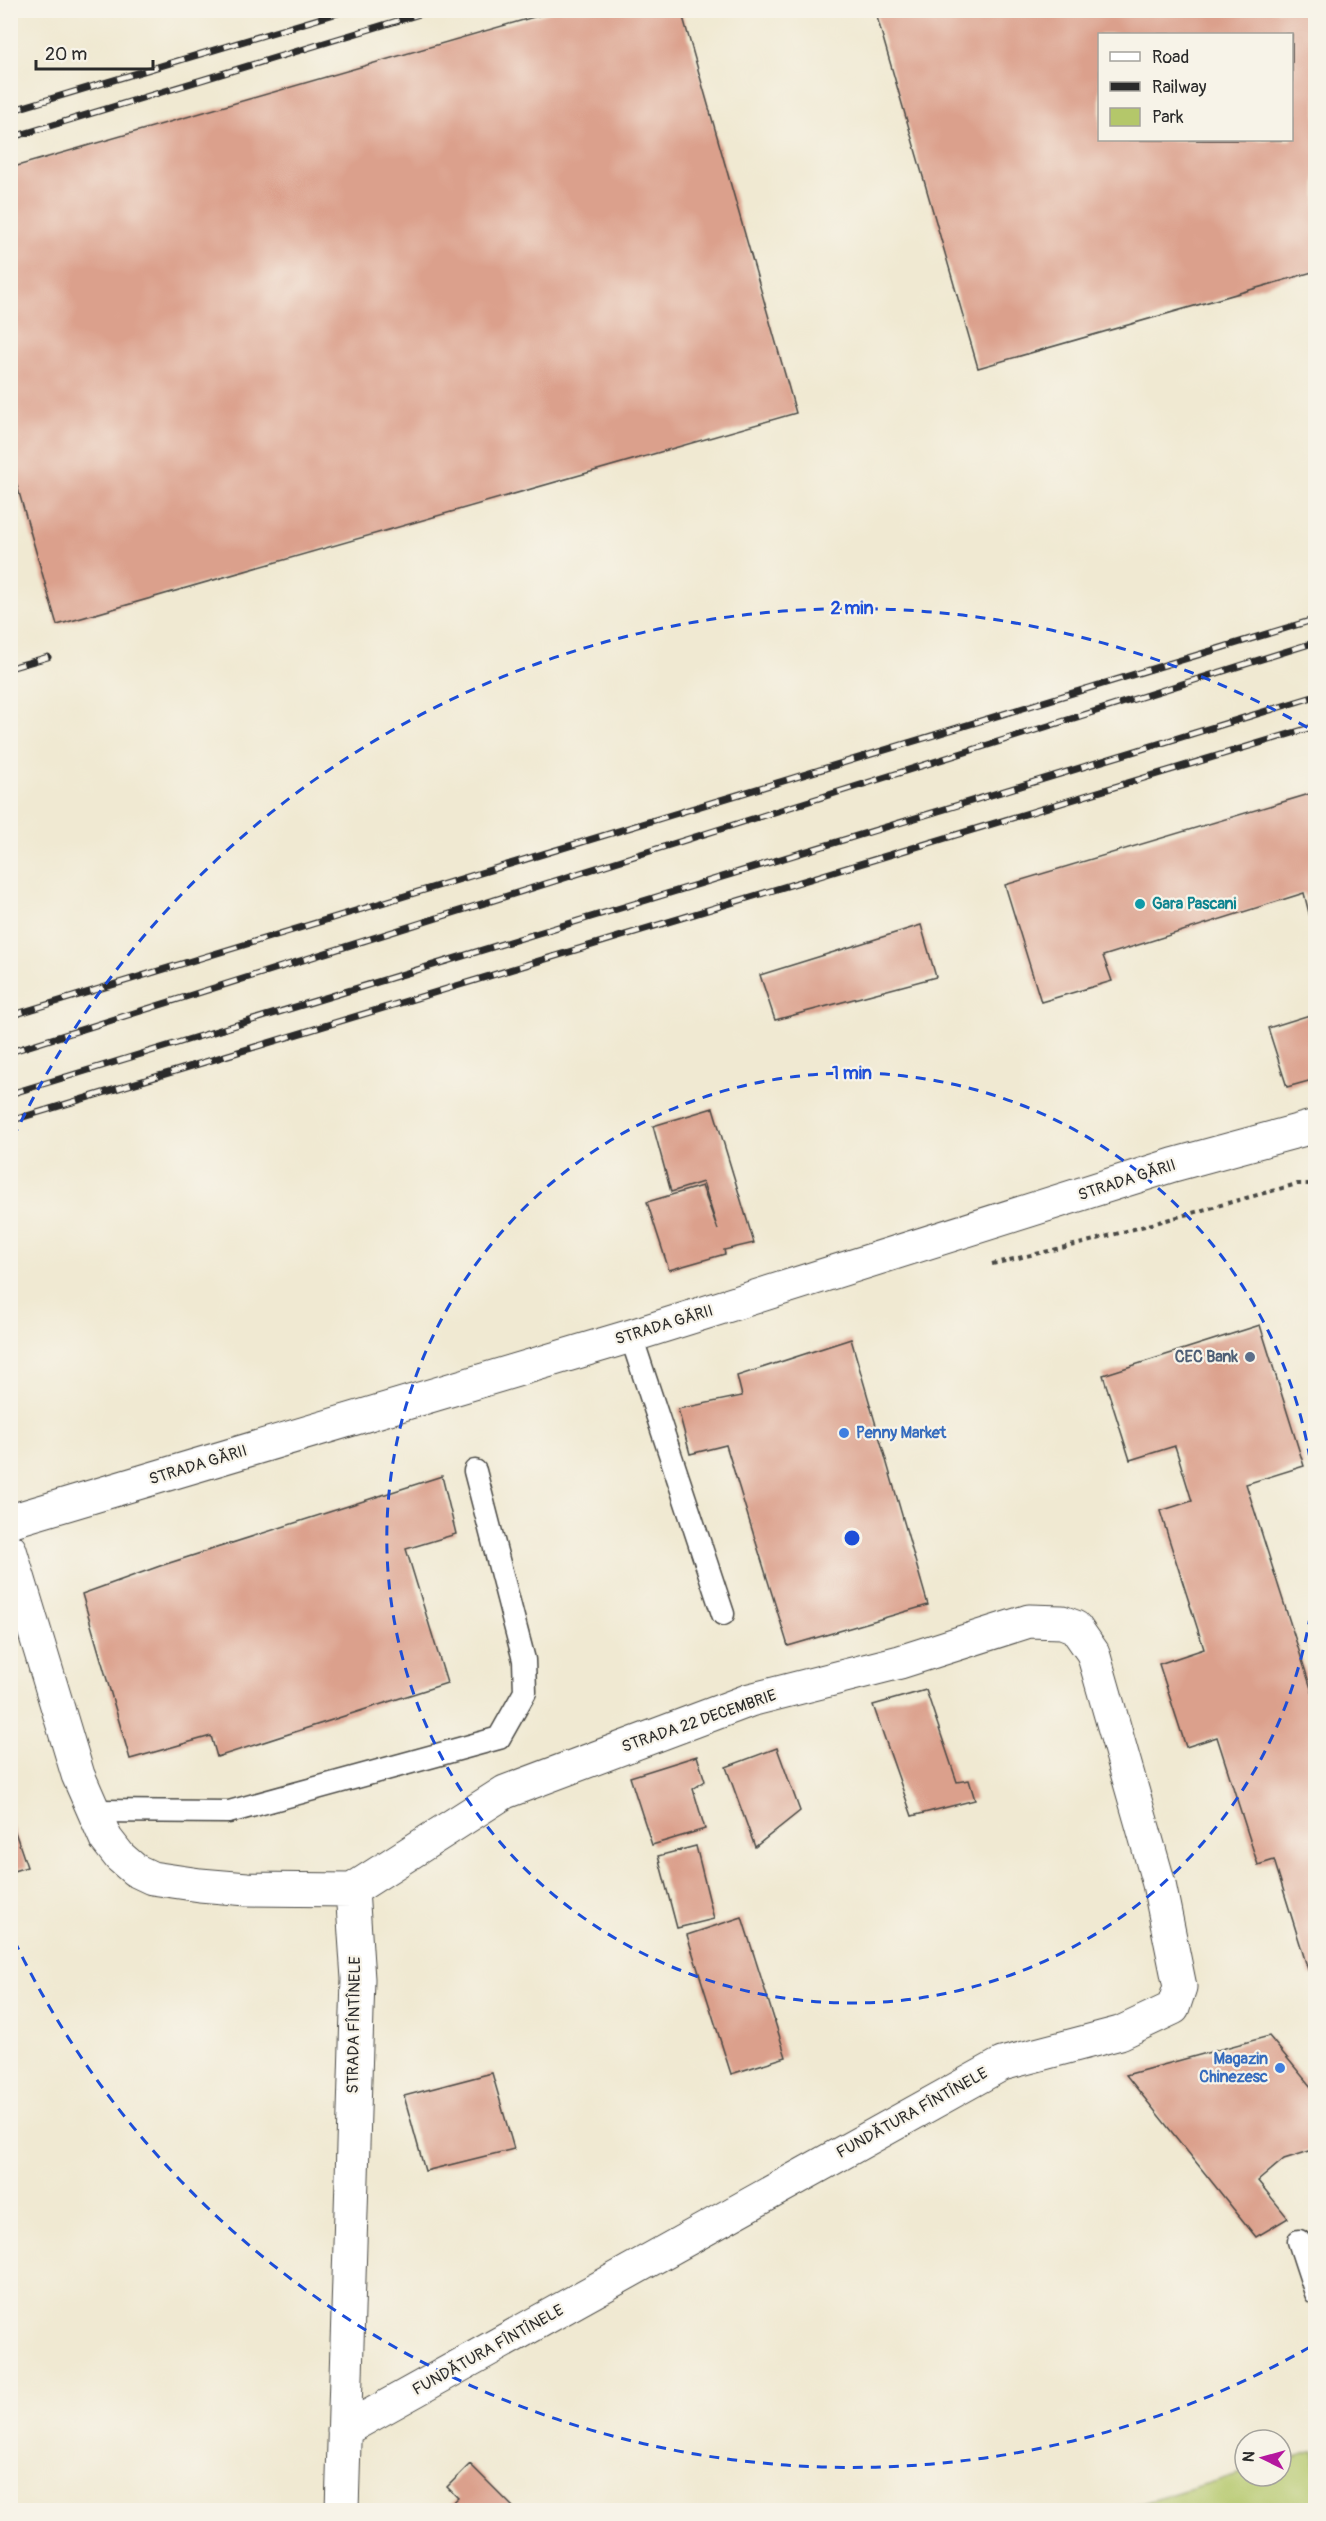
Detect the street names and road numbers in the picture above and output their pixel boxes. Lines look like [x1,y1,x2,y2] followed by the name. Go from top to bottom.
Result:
[1076,1155,1178,1205] street label: STRADA GĂRII
[613,1301,715,1349] street label: STRADA GĂRII
[147,1441,249,1489] street label: STRADA GĂRII
[619,1685,779,1757] street label: STRADA 22 DECEMBRIE
[343,1956,365,2094] street label: STRADA FÎNTÎNELE
[833,2063,991,2163] street label: FUNDĂTURA FÎNTÎNELE
[409,2300,567,2400] street label: FUNDĂTURA FÎNTÎNELE

